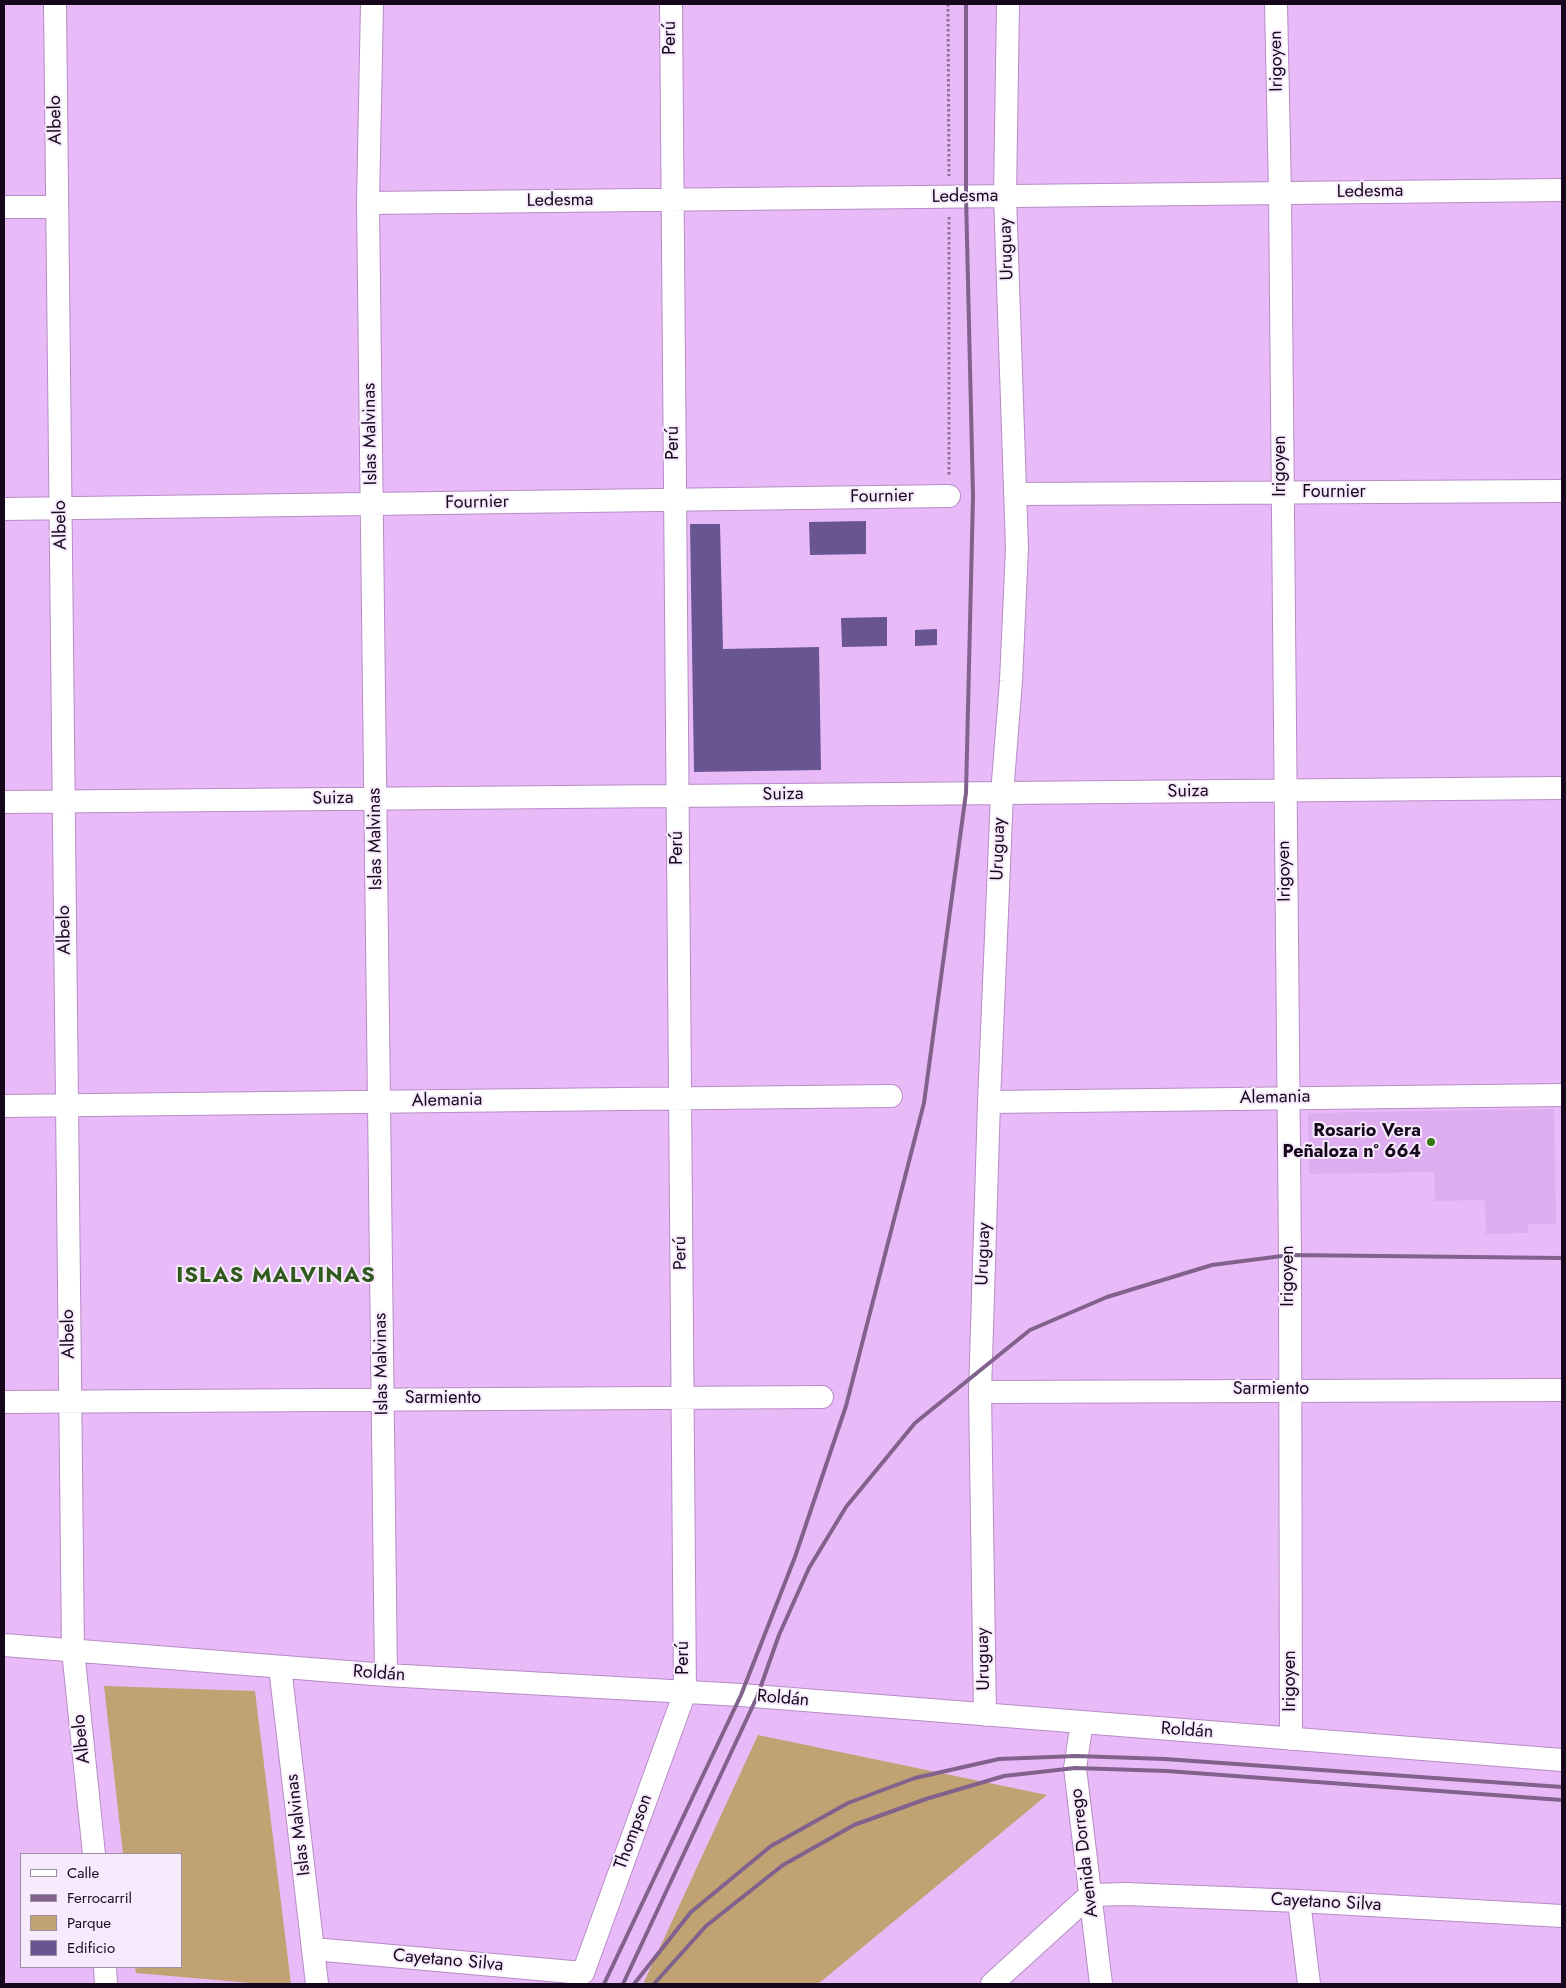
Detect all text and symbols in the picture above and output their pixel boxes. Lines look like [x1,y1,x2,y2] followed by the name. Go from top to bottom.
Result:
[660,21,682,55] street label: Perú
[1266,30,1288,92] street label: Irigoyen
[45,95,67,145] street label: Albelo
[1336,181,1404,203] street label: Ledesma
[931,186,999,208] street label: Ledesma
[526,190,594,212] street label: Ledesma
[995,217,1019,281] street label: Uruguay
[359,383,383,485] street label: Islas Malvinas
[663,426,685,460] street label: Perú
[1270,435,1292,497] street label: Irigoyen
[1302,482,1366,504] street label: Fournier
[850,486,914,508] street label: Fournier
[445,492,509,514] street label: Fournier
[50,500,72,550] street label: Albelo
[1167,781,1209,803] street label: Suiza
[762,784,804,806] street label: Suiza
[312,788,354,810] street label: Suiza
[364,788,388,890] street label: Islas Malvinas
[987,817,1011,881] street label: Uruguay
[667,831,689,865] street label: Perú
[1274,840,1296,902] street label: Irigoyen
[54,905,76,955] street label: Albelo
[1239,1087,1311,1109] street label: Alemania
[411,1090,483,1112] street label: Alemania
[1283,1121,1421,1164] place label: Rosario Vera Peñaloza n° 664
[1425,1136,1437,1148] marker: Rosario Vera Peñaloza n° 664
[972,1222,996,1286] street label: Uruguay
[670,1236,692,1270] street label: Perú
[1278,1245,1300,1307] street label: Irigoyen
[175,1264,377,1290] district label: ISLAS MALVINAS
[58,1309,80,1359] street label: Albelo
[370,1313,394,1415] street label: Islas Malvinas
[1233,1379,1309,1401] street label: Sarmiento
[405,1388,481,1410] street label: Sarmiento
[973,1627,995,1691] street label: Uruguay
[673,1641,695,1675] street label: Perú
[1280,1650,1302,1712] street label: Irigoyen
[352,1661,406,1687] street label: Roldán
[756,1686,810,1712] street label: Roldán
[69,1713,95,1765] street label: Albelo
[1160,1718,1214,1744] street label: Roldán
[282,1773,316,1877] street label: Islas Malvinas
[1066,1787,1104,1919] street label: Avenida Dorrego
[610,1791,658,1873] street label: Thompson
[20,1853,182,1968] legend
[67,1862,99,1884] text: Calle
[67,1887,132,1909] text: Ferrocarril
[1270,1889,1382,1917] street label: Cayetano Silva
[67,1912,111,1934] text: Parque
[67,1937,115,1959] text: Edificio
[392,1945,504,1977] street label: Cayetano Silva

